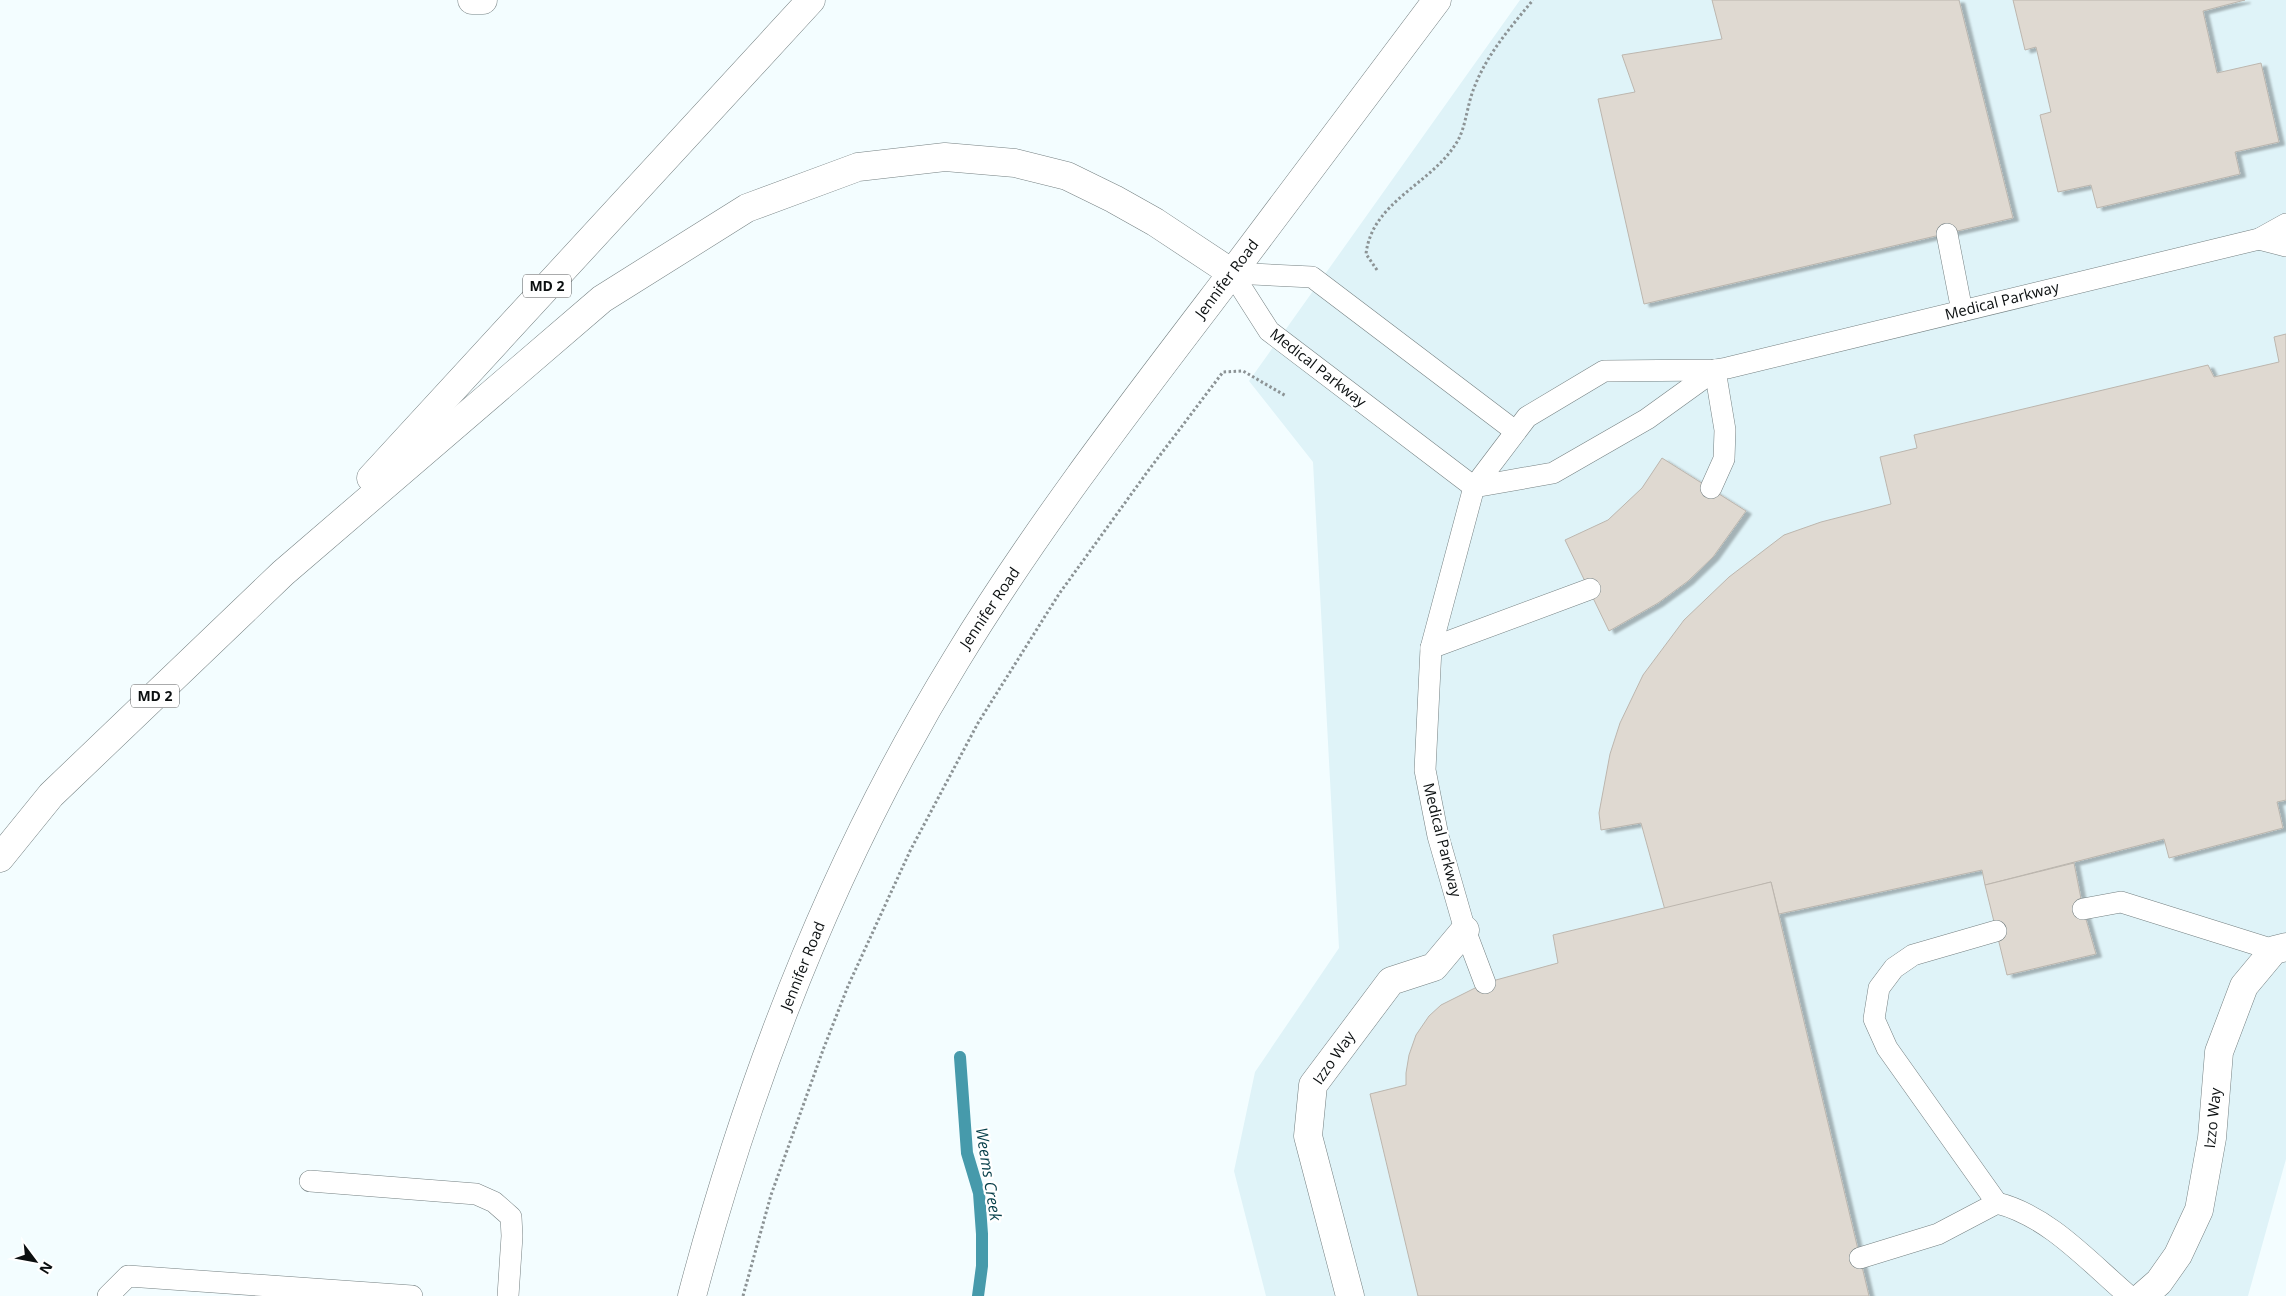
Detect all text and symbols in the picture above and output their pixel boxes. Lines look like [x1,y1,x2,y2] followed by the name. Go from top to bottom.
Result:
[1189,235,1262,324] street label: Jennifer Road
[523,274,571,298] road number: MD 2
[1943,276,2061,324] street label: Medical Parkway
[1266,323,1371,411] street label: Medical Parkway
[953,563,1024,654] street label: Jennifer Road
[131,684,179,708] road number: MD 2
[1419,781,1467,899] street label: Medical Parkway
[774,918,829,1015] street label: Jennifer Road
[1308,1026,1359,1088] street label: Izzo Way
[2199,1086,2225,1149] street label: Izzo Way
[971,1126,1007,1223] water label: Weems Creek
[10,1236,60,1286] north arrow
[35,1258,58,1278] text: N

